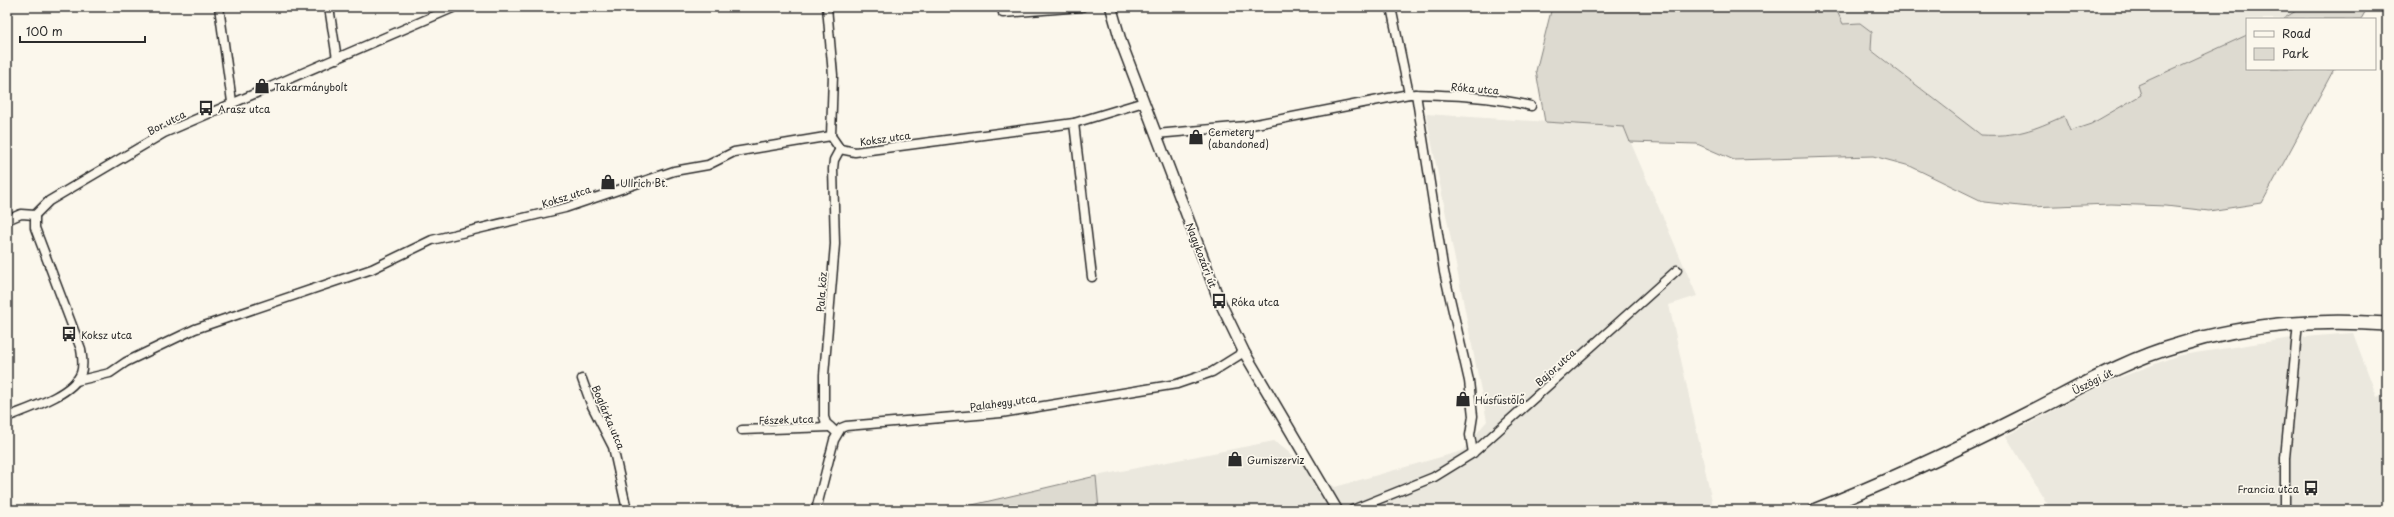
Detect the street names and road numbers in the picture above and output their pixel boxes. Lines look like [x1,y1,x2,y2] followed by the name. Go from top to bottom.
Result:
[1450,78,1500,98] street label: Róka utca
[144,106,188,138] street label: Bor utca
[859,127,912,149] street label: Koksz utca
[539,181,593,211] street label: Koksz utca
[1183,220,1221,290] street label: Nagykozári út
[812,271,830,313] street label: Pala köz
[1531,344,1579,389] street label: Bajor utca
[2069,364,2115,398] street label: Üszögi út
[589,383,630,452] street label: Boglárka utca
[969,390,1038,414] street label: Palahegy utca
[758,411,814,427] street label: Fészek utca

